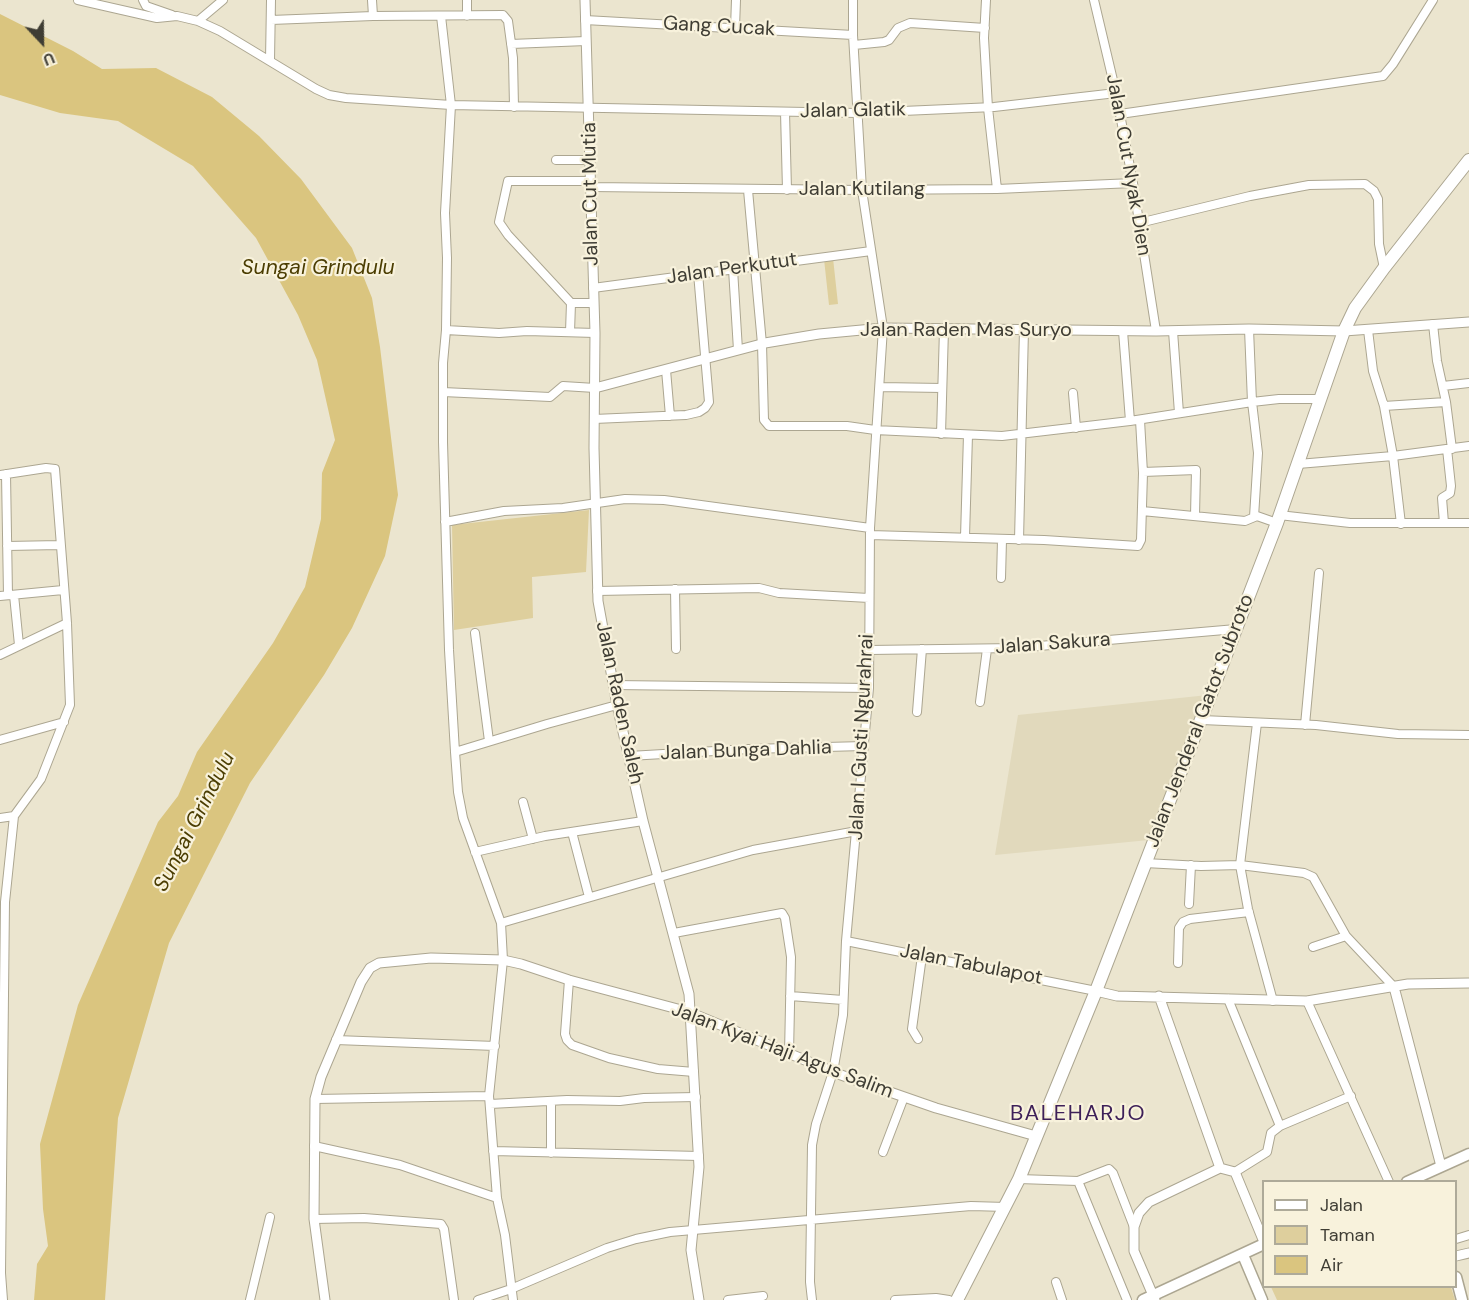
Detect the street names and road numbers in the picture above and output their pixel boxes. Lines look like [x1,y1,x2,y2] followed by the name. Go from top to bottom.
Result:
[662,12,776,42] street label: Gang Cucak
[1100,72,1156,258] street label: Jalan Cut Nyak Dien
[800,98,906,124] street label: Jalan Glatik
[578,122,604,266] street label: Jalan Cut Mutia
[799,178,925,202] street label: Jalan Kutilang
[665,248,799,290] street label: Jalan Perkutut
[860,319,1072,343] street label: Jalan Raden Mas Suryo
[1141,591,1259,851] street label: Jalan Jenderal Gatot Subroto
[590,619,648,787] street label: Jalan Raden Saleh
[995,628,1111,660] street label: Jalan Sakura
[845,633,879,841] street label: Jalan I Gusti Ngurahrai
[660,736,832,766] street label: Jalan Bunga Dahlia
[898,939,1044,991] street label: Jalan Tabulapot
[668,998,896,1104] street label: Jalan Kyai Haji Agus Salim

